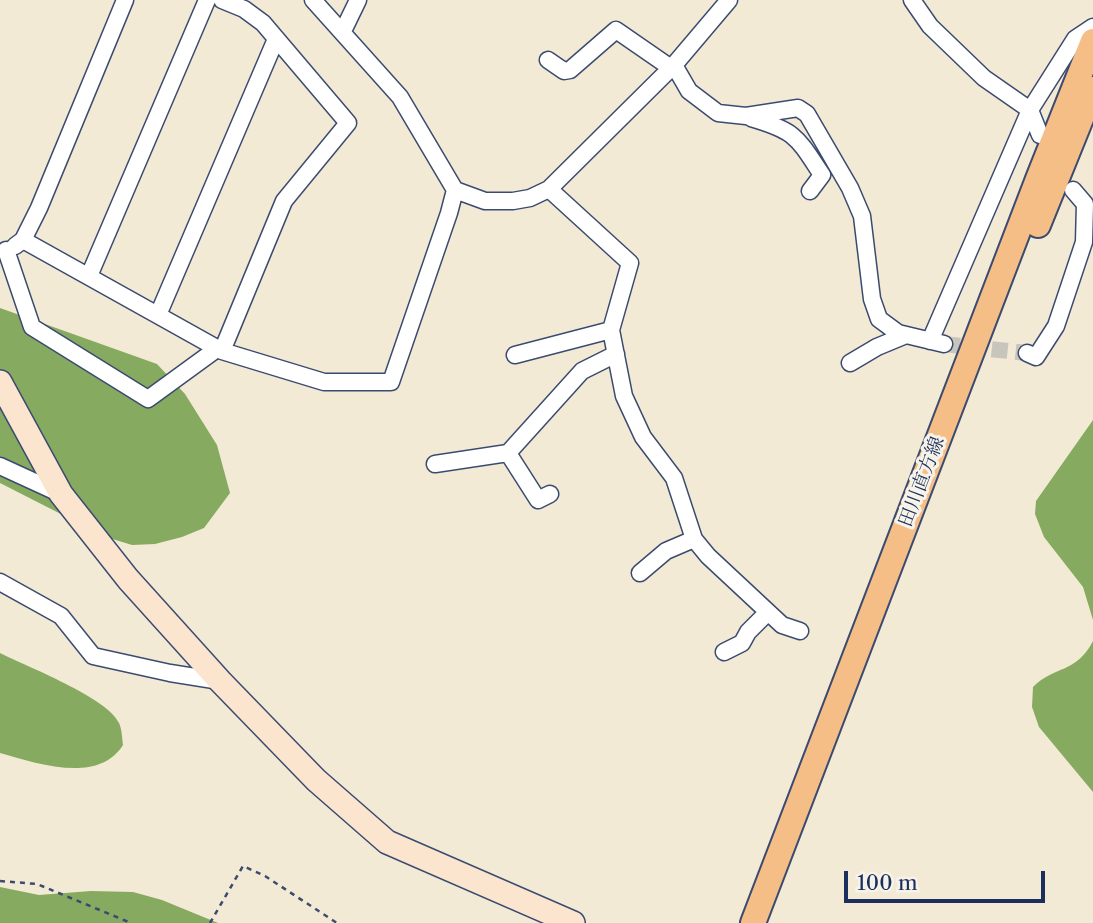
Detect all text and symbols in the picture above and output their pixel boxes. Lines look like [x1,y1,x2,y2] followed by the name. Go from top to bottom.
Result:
[894,434,950,530] street label: 田川直方線
[848,856,1049,900] scale bar
[857,870,918,895] text: 100 m

